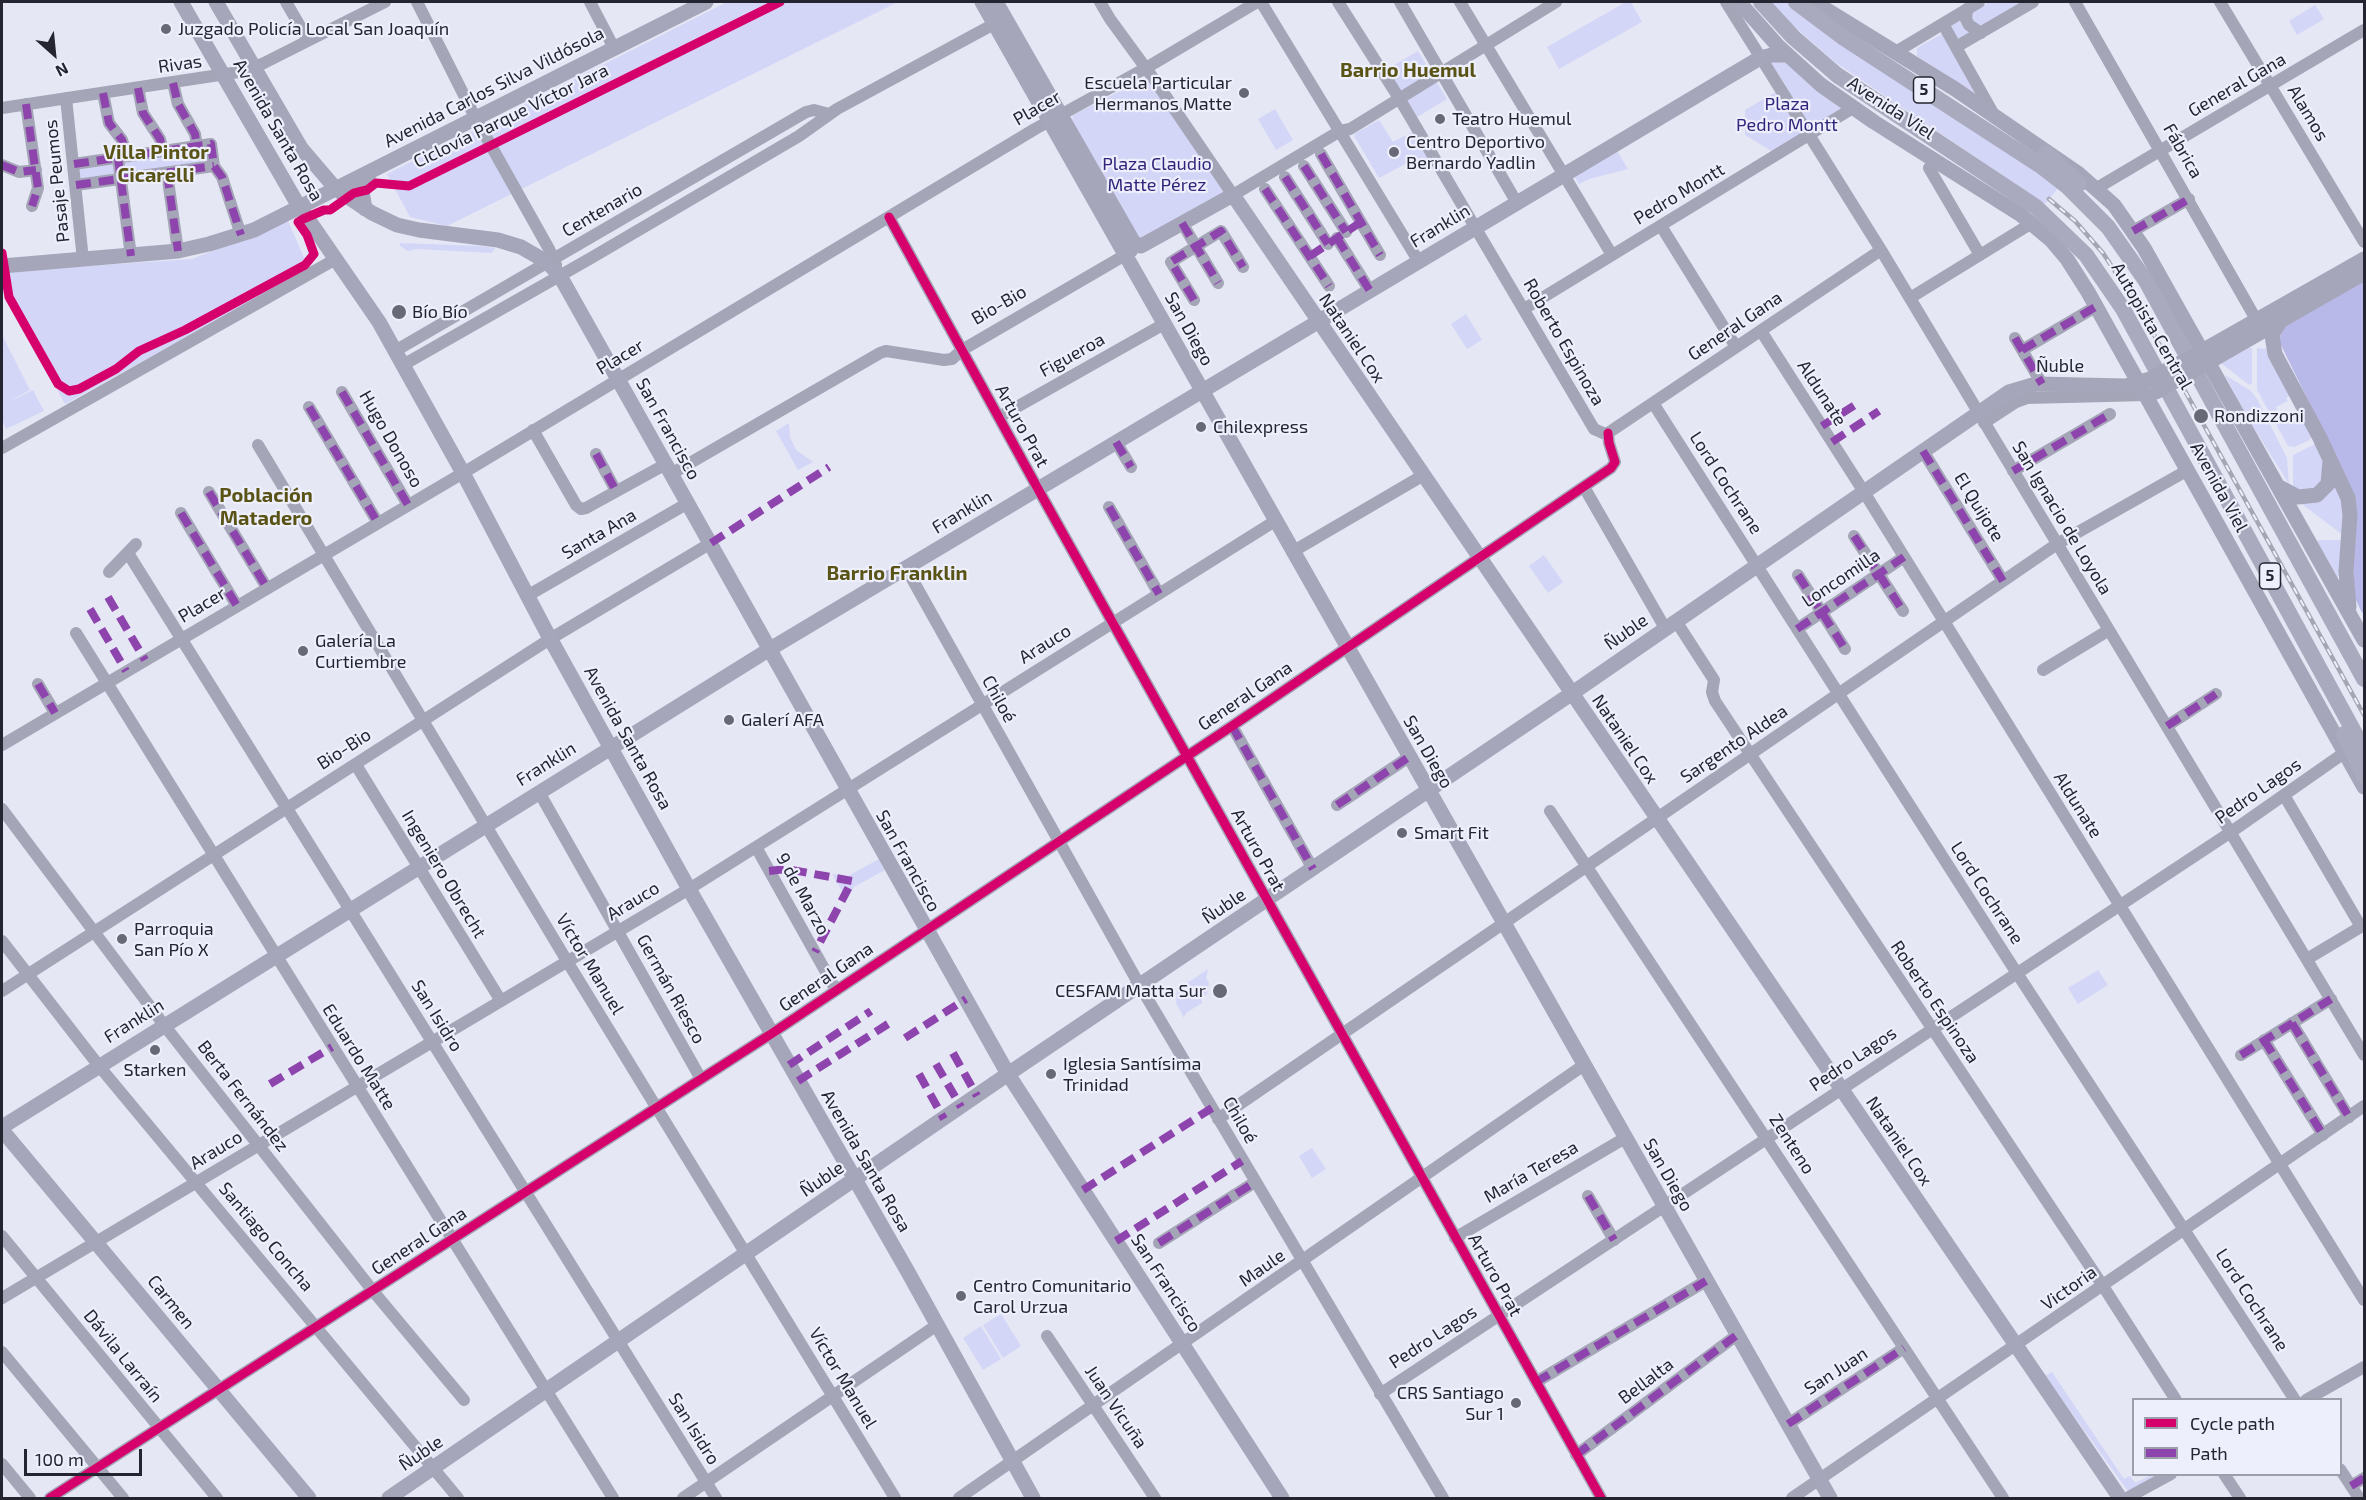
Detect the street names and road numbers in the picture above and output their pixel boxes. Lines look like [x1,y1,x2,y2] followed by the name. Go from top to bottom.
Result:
[380,22,608,152] street label: Avenida Carlos Silva Vildósola
[2184,48,2290,122] street label: General Gana
[157,50,203,78] street label: Rivas
[229,55,327,205] street label: Avenida Santa Rosa
[410,59,612,173] street label: Ciclovía Parque Víctor Jara
[1843,72,1939,144] street label: Avenida Viel
[1914,77,1934,103] road number: 5
[2283,81,2333,145] street label: Alamos
[1009,86,1065,130] street label: Placer
[40,119,74,243] street label: Pasaje Peumos
[2159,120,2207,182] street label: Fábrica
[1630,159,1728,229] street label: Pedro Montt
[558,178,646,242] street label: Centenario
[1406,200,1474,252] street label: Franklin
[2107,259,2197,393] street label: Autopista Central
[1519,275,1609,409] street label: Roberto Espinoza
[968,281,1030,329] street label: Bio-Bio
[1684,287,1786,365] street label: General Gana
[1160,288,1218,370] street label: San Diego
[1314,289,1390,387] street label: Nataniel Cox
[1036,328,1108,382] street label: Figueroa
[592,335,648,379] street label: Placer
[2036,355,2084,377] street label: Ñuble
[1793,356,1851,430] street label: Aldunate
[631,374,705,484] street label: San Francisco
[990,381,1054,471] street label: Arturo Prat
[354,387,428,491] street label: Hugo Donoso
[1685,428,1767,538] street label: Lord Cochrane
[2008,437,2116,599] street label: San Ignacio de Loyola
[2185,438,2253,536] street label: Avenida Viel
[1949,468,2009,546] street label: El Quijote
[928,486,996,538] street label: Franklin
[558,504,640,564] street label: Santa Ana
[1798,544,1884,612] street label: Loncomilla
[2260,563,2280,589] road number: 5
[174,583,230,627] street label: Placer
[1600,609,1652,655] street label: Ñuble
[1015,620,1075,668] street label: Arauco
[1194,657,1296,735] street label: General Gana
[580,663,676,813] street label: Avenida Santa Rosa
[977,672,1021,726] street label: Chiloé
[1587,690,1663,788] street label: Nataniel Cox
[1676,700,1792,788] street label: Sargento Aldea
[1398,712,1458,792] street label: San Diego
[313,724,375,774] street label: Bio-Bio
[512,737,580,791] street label: Franklin
[2211,753,2305,829] street label: Pedro Lagos
[2049,768,2107,842] street label: Aldunate
[1226,805,1290,895] street label: Arturo Prat
[397,806,491,942] street label: Ingeniero Obrecht
[871,806,945,916] street label: San Francisco
[1946,838,2028,948] street label: Lord Cochrane
[772,849,834,939] street label: 9 de Marzo
[603,877,663,925] street label: Arauco
[1198,884,1250,928] street label: Ñuble
[551,910,629,1018] street label: Víctor Manuel
[632,931,710,1047] street label: Germán Riesco
[1886,937,1984,1067] street label: Roberto Espinoza
[775,938,877,1016] street label: General Gana
[407,976,467,1056] street label: San Isidro
[100,994,168,1048] street label: Franklin
[318,1000,400,1114] street label: Eduardo Matte
[1805,1022,1901,1096] street label: Pedro Lagos
[193,1036,293,1156] street label: Berta Fernández
[817,1086,915,1236] street label: Avenida Santa Rosa
[1861,1092,1937,1190] street label: Nataniel Cox
[1218,1093,1262,1147] street label: Chiloé
[1765,1110,1819,1178] street label: Zenteno
[186,1126,246,1174] street label: Arauco
[1638,1135,1698,1215] street label: San Diego
[1480,1136,1582,1208] street label: María Teresa
[796,1157,848,1201] street label: Ñuble
[214,1178,318,1296] street label: Santiago Concha
[367,1202,471,1280] street label: General Gana
[1126,1230,1206,1336] street label: San Francisco
[1463,1230,1527,1320] street label: Arturo Prat
[1235,1245,1289,1291] street label: Maule
[2211,1245,2293,1355] street label: Lord Cochrane
[2037,1261,2101,1315] street label: Victoria
[143,1271,199,1333] street label: Carmen
[1385,1301,1481,1373] street label: Pedro Lagos
[79,1305,167,1407] street label: Dávila Larraín
[804,1324,882,1432] street label: Víctor Manuel
[1800,1343,1872,1399] street label: San Juan
[1614,1353,1678,1409] street label: Bellalta
[1080,1361,1152,1453] street label: Juan Vicuña
[664,1389,724,1469] street label: San Isidro
[395,1431,447,1475] street label: Ñuble

